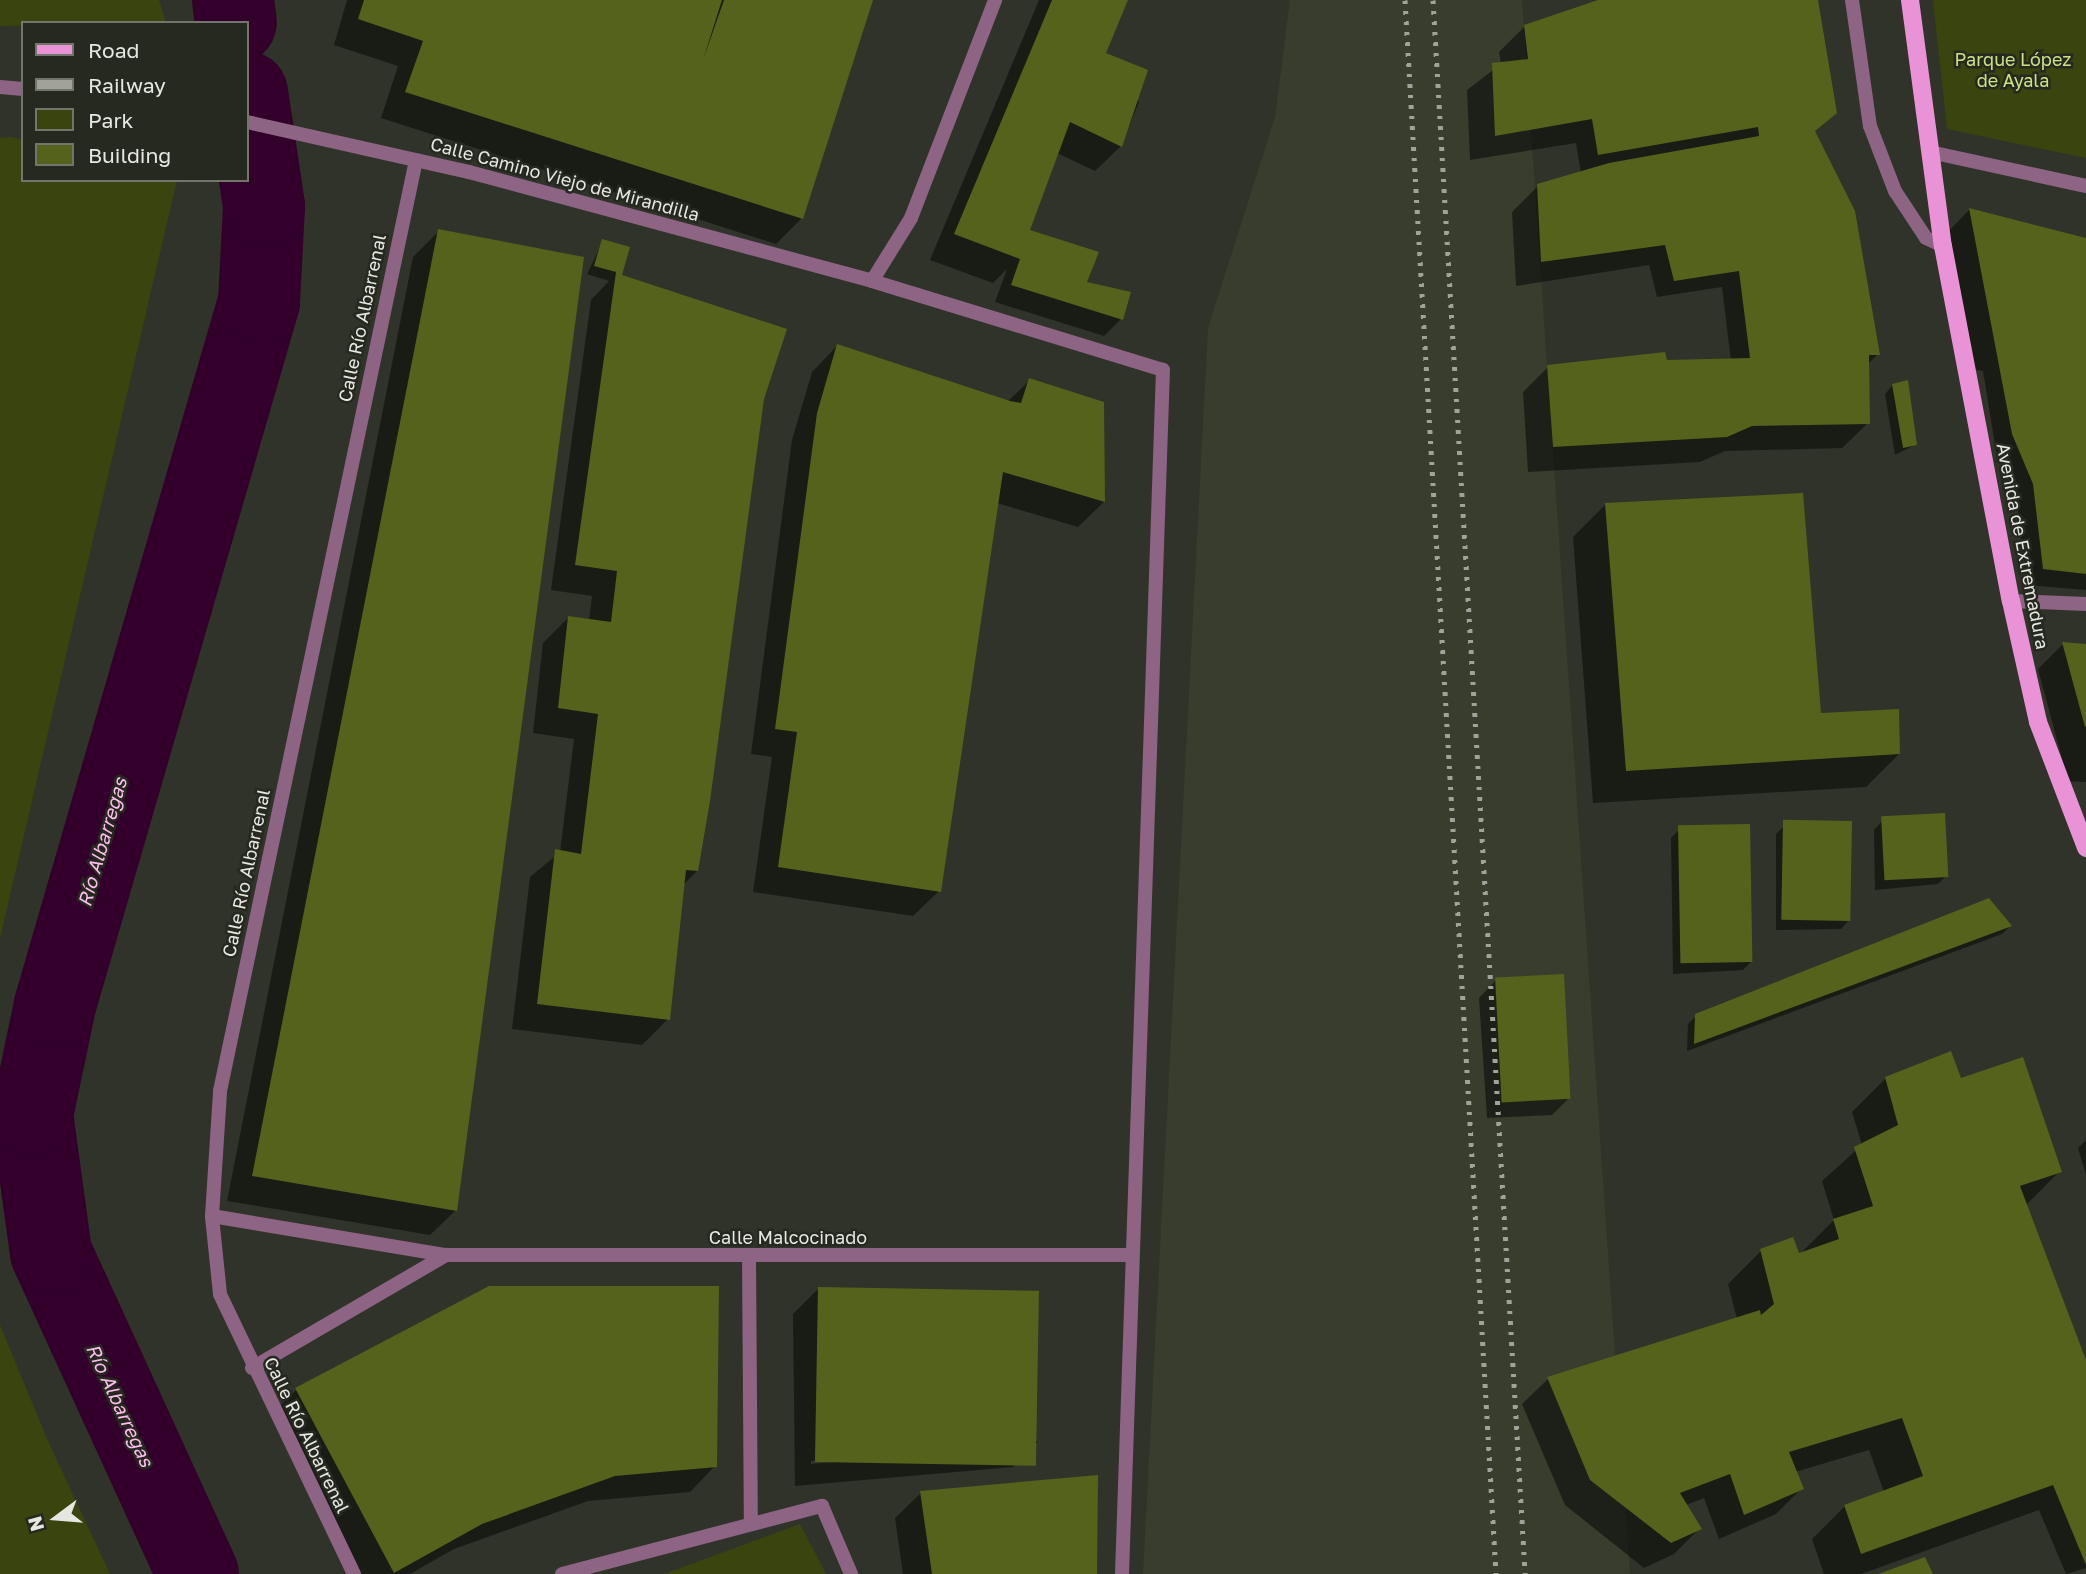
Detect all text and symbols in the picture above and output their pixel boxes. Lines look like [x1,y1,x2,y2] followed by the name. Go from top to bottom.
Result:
[21,21,248,182] legend
[88,37,139,63] text: Road
[1954,49,2072,92] park label: Parque López de Ayala
[88,72,166,98] text: Railway
[88,107,133,133] text: Park
[428,133,702,225] street label: Calle Camino Viejo de Mirandilla
[88,142,171,168] text: Building
[334,232,390,404] street label: Calle Río Albarrenal
[1992,441,2054,651] street label: Avenida de Extremadura
[73,775,131,909] water label: Río Albarregas
[218,787,274,959] street label: Calle Río Albarrenal
[709,1226,867,1248] street label: Calle Malcocinado
[82,1340,158,1470] water label: Río Albarregas
[260,1353,354,1517] street label: Calle Río Albarrenal
[21,1483,91,1553] north arrow
[22,1514,48,1534] text: N

